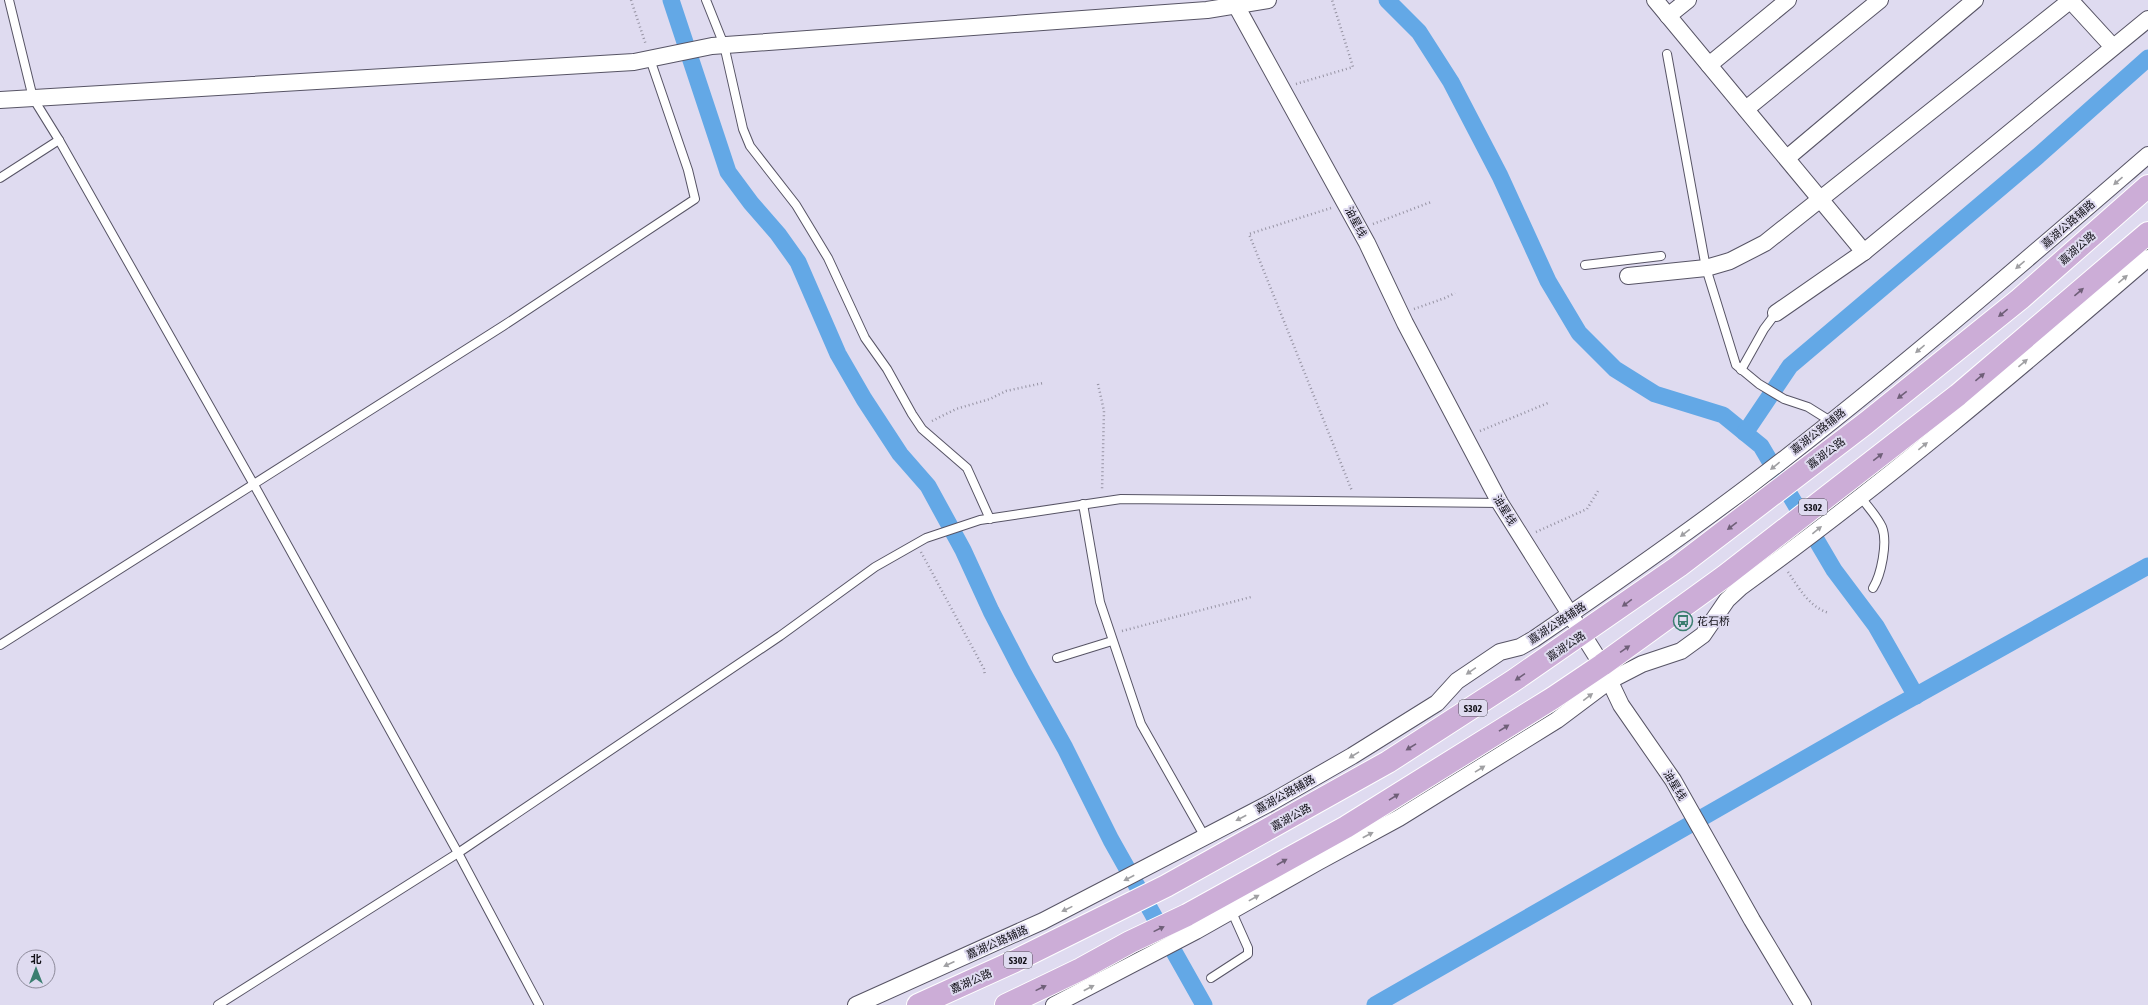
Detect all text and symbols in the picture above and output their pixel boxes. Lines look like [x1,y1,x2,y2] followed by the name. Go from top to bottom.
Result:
[2113,176,2124,185] one-way arrow
[2039,197,2097,251] street label: 嘉湖公路辅路
[1343,205,1369,239] street label: 油星线
[2056,229,2098,267] street label: 嘉湖公路
[2014,261,2025,270] one-way arrow
[2118,275,2128,284] one-way arrow
[2074,288,2084,297] one-way arrow
[1997,309,2008,317] one-way arrow
[1915,344,1926,353] one-way arrow
[2018,358,2029,367] one-way arrow
[1975,372,1985,381] one-way arrow
[1896,390,1907,399] one-way arrow
[1788,405,1848,457] street label: 嘉湖公路辅路
[1804,434,1848,472] street label: 嘉湖公路
[1918,441,1929,450] one-way arrow
[1873,453,1883,461] one-way arrow
[1769,461,1780,470] one-way arrow
[1491,493,1519,527] street label: 油星线
[1799,499,1827,515] road number: S302
[1726,522,1737,530] one-way arrow
[1811,525,1822,534] one-way arrow
[1680,529,1691,538] one-way arrow
[1526,599,1588,647] street label: 嘉湖公路辅路
[1621,599,1632,607] one-way arrow
[1672,610,1694,632] bus stop icon: 花石桥
[1697,615,1730,627] place label: 花石桥
[1544,628,1588,664] street label: 嘉湖公路
[1620,645,1630,653] one-way arrow
[1466,667,1476,675] one-way arrow
[1515,673,1525,681] one-way arrow
[1582,693,1593,701] one-way arrow
[1459,700,1487,716] road number: S302
[1498,724,1510,731] one-way arrow
[1405,744,1417,751] one-way arrow
[1349,751,1360,758] one-way arrow
[1475,765,1485,773] one-way arrow
[1661,768,1689,802] street label: 油星线
[1253,772,1317,816] street label: 嘉湖公路辅路
[1388,793,1400,800] one-way arrow
[1269,801,1313,833] street label: 嘉湖公路
[1235,815,1247,822] one-way arrow
[1362,832,1373,838] one-way arrow
[1276,859,1288,866] one-way arrow
[1123,875,1134,881] one-way arrow
[1248,894,1260,901] one-way arrow
[1061,906,1072,913] one-way arrow
[964,923,1030,961] street label: 嘉湖公路辅路
[1153,925,1164,932] one-way arrow
[16,949,56,989] north arrow
[1004,952,1032,968] road number: S302
[31,953,42,965] text: 北
[943,961,954,967] one-way arrow
[948,967,994,995] street label: 嘉湖公路
[1083,984,1094,991] one-way arrow
[1036,985,1047,991] one-way arrow

